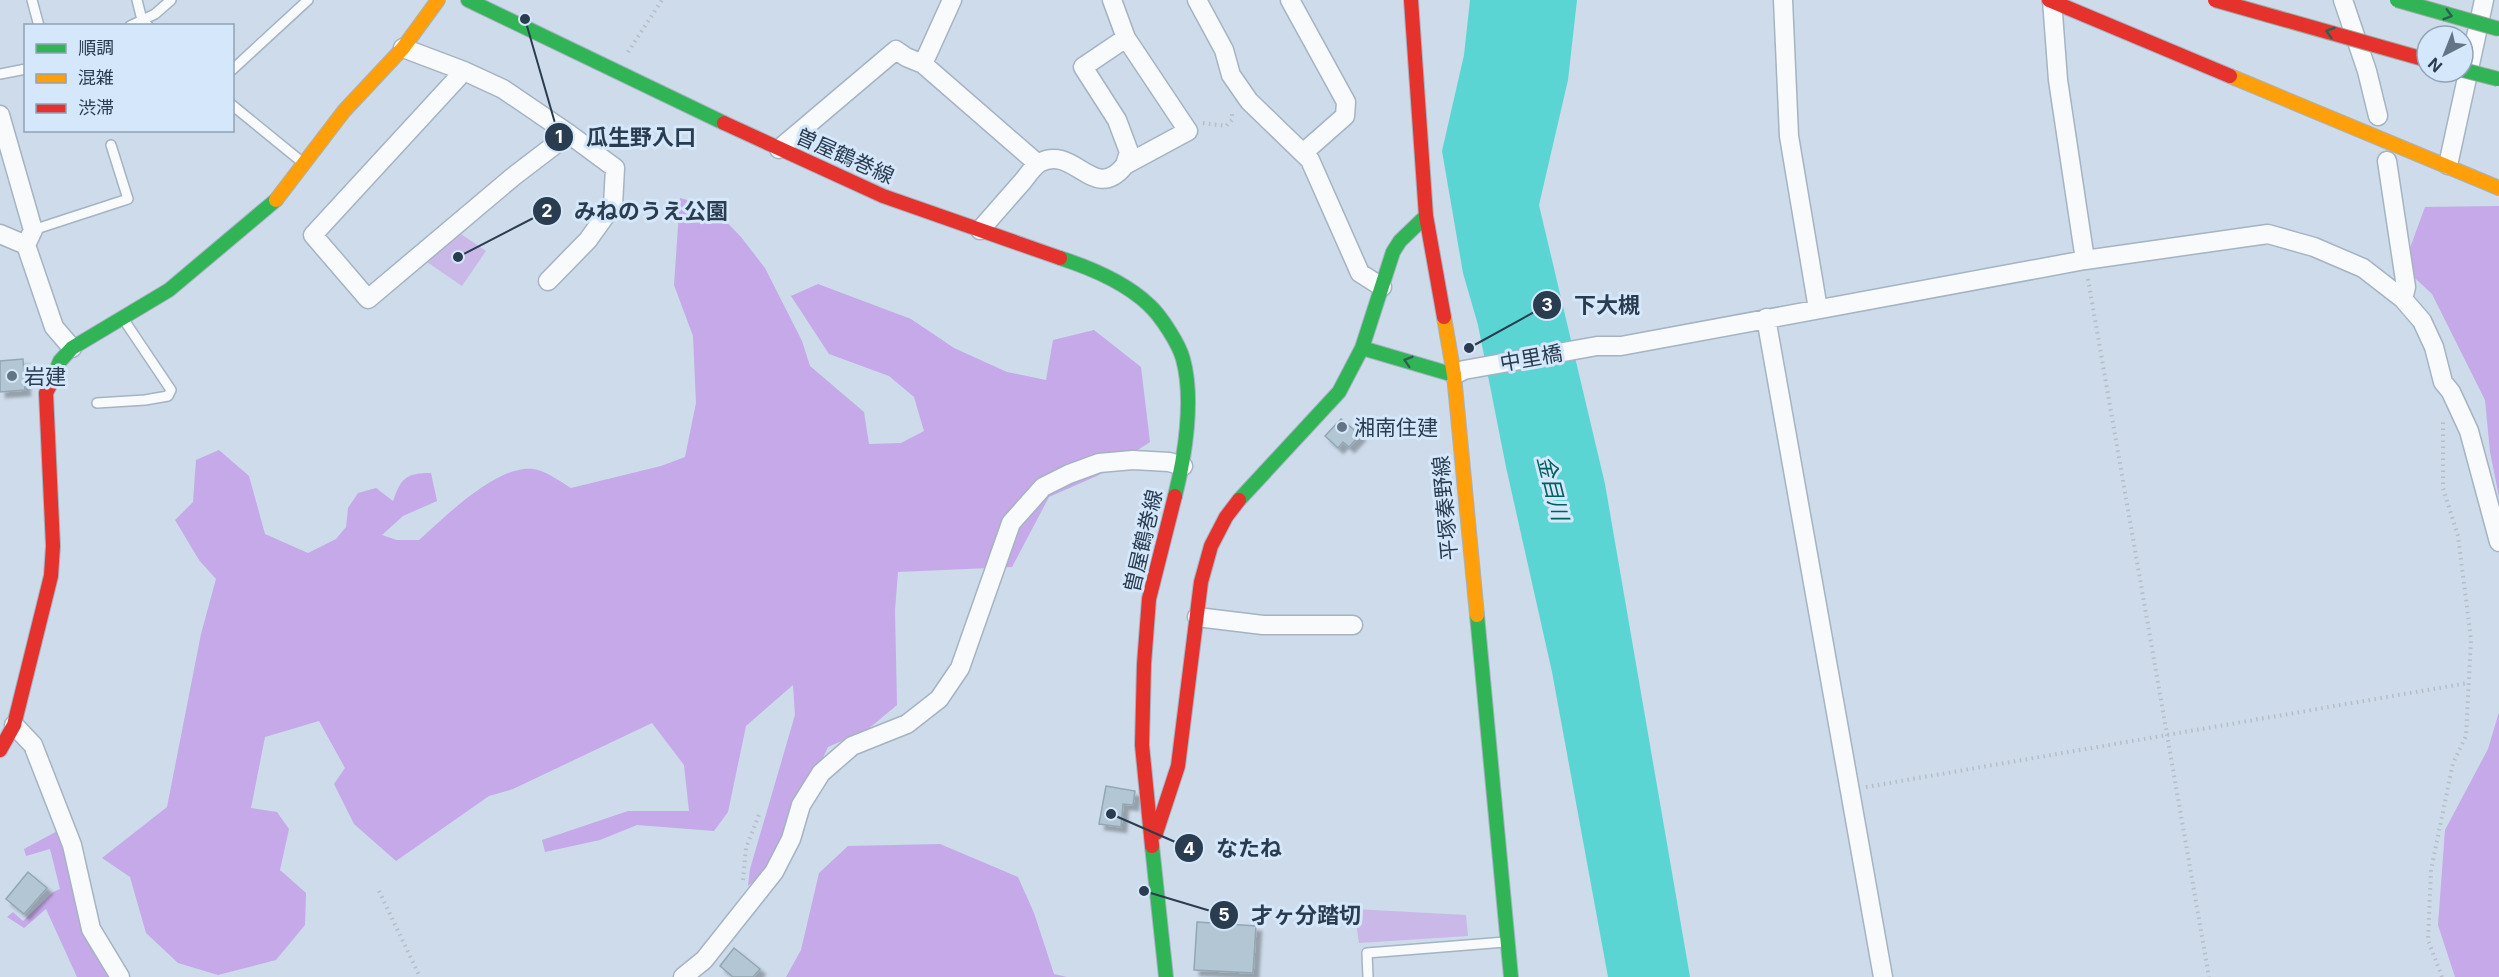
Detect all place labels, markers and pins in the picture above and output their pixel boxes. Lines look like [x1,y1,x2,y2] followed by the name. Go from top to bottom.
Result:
[544,117,708,157] callout: 瓜生野入口
[532,191,740,231] callout: みねのうえ公園
[1532,285,1652,325] callout: 下大槻
[24,364,66,389] place label: 岩建
[5,369,19,383] marker: 岩建
[1354,415,1438,440] place label: 湘南住建
[1335,420,1349,434] marker: 湘南住建
[1174,828,1294,868] callout: なたね
[1209,895,1373,935] callout: 才ヶ分踏切

